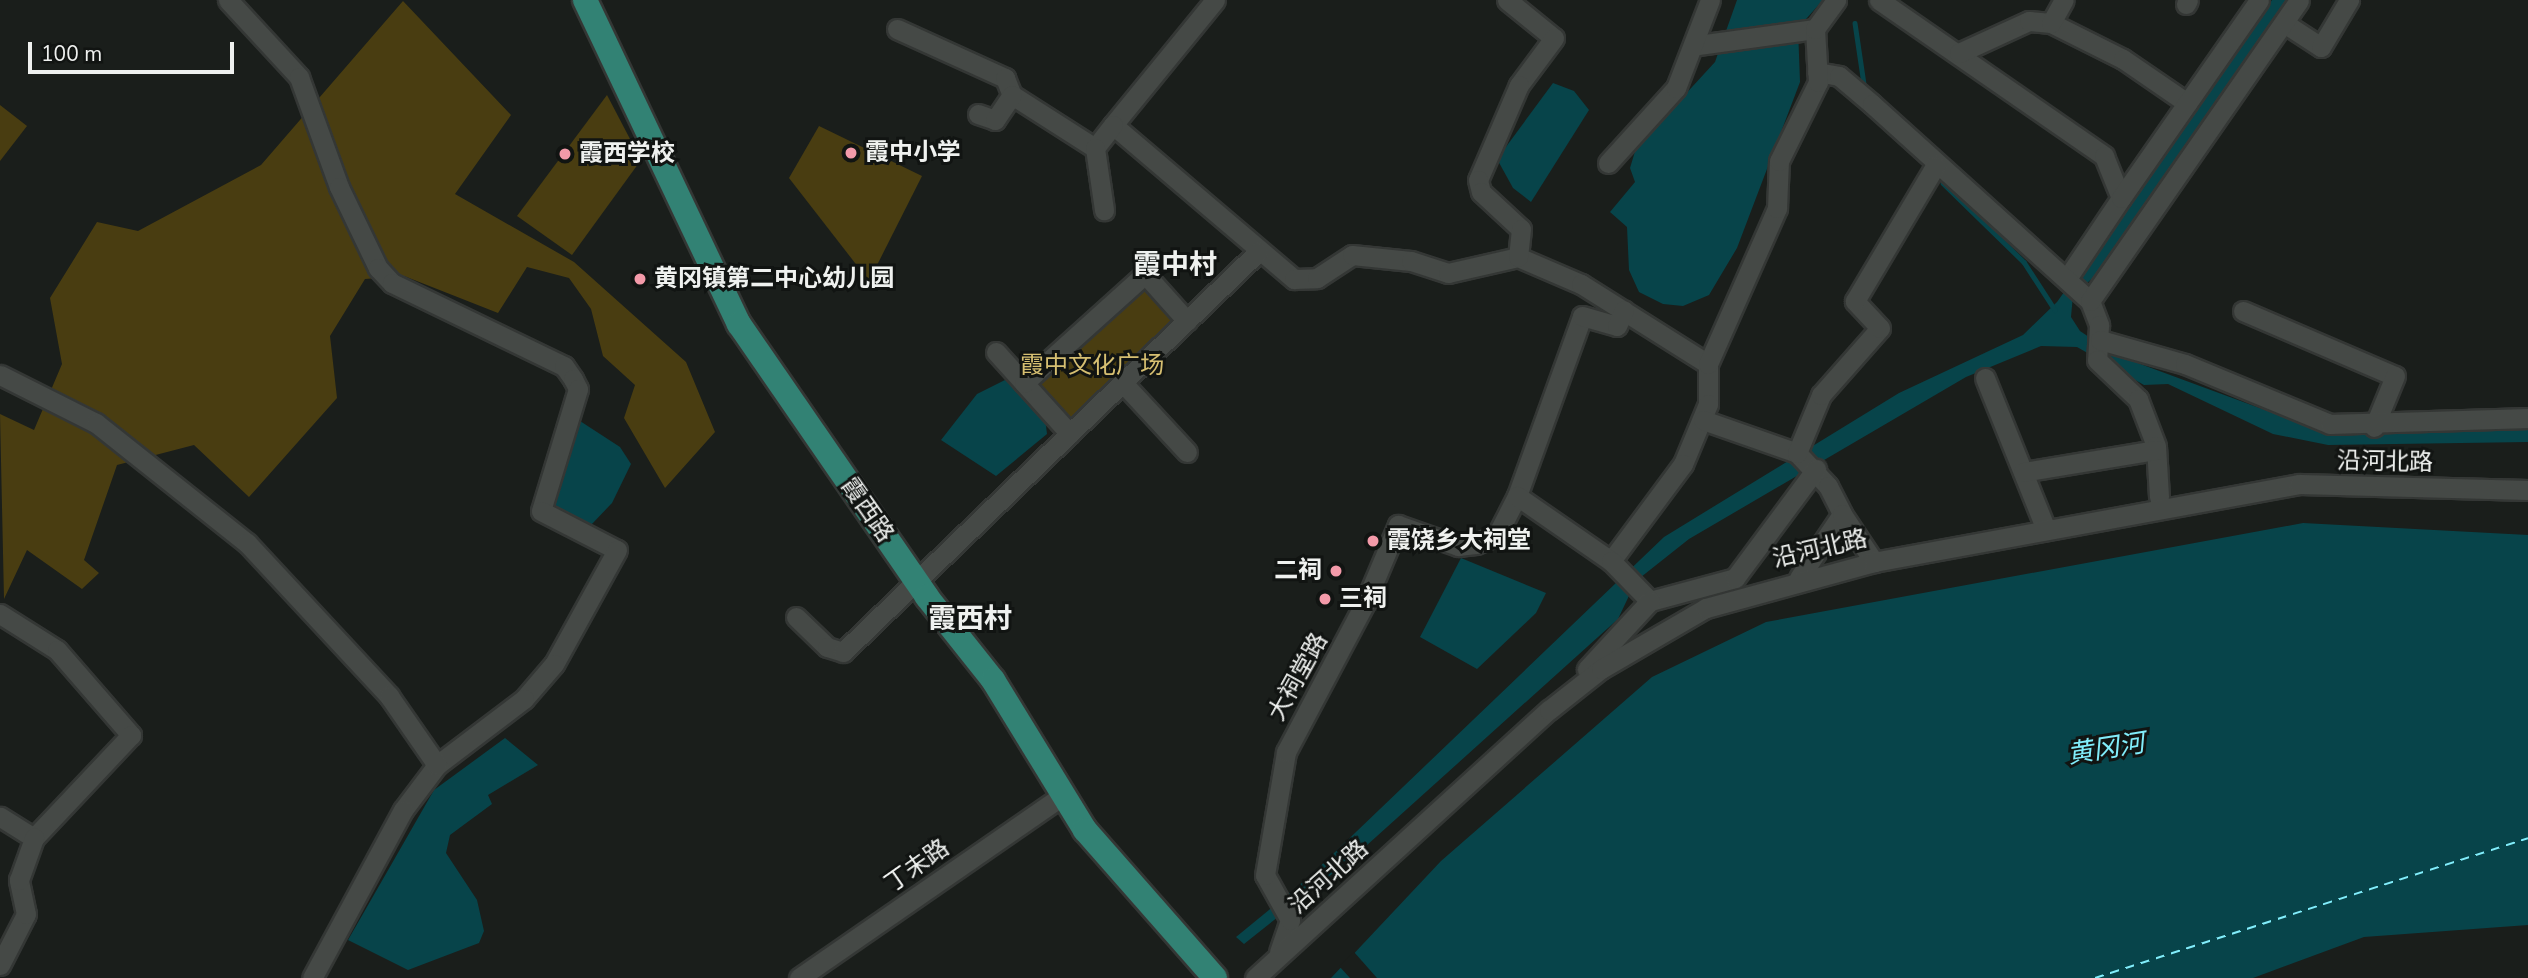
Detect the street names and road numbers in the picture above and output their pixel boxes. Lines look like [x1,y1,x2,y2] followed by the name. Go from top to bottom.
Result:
[2337,447,2433,477] street label: 沿河北路
[835,472,899,548] street label: 霞西路
[1770,524,1870,574] street label: 沿河北路
[1262,628,1334,726] street label: 大祠堂路
[879,834,955,898] street label: 丁未路
[1284,834,1374,920] street label: 沿河北路

